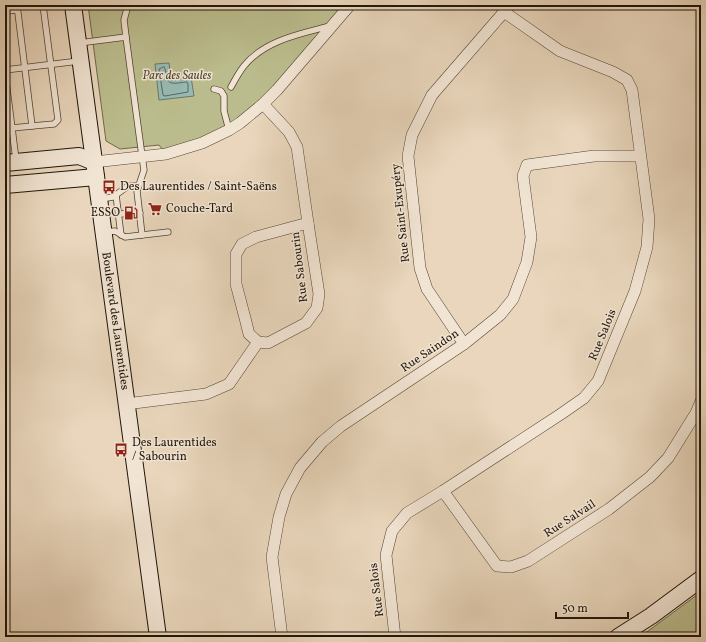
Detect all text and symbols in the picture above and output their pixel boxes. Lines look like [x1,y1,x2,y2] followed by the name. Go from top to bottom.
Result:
[143,68,212,84] park label: Parc des Saules
[388,162,414,263] street label: Rue Saint-Exupéry
[101,179,117,195] bus stop icon: Des Laurentides / Saint-Saëns
[120,179,277,195] place label: Des Laurentides / Saint-Saëns
[147,201,163,217] supermarket icon: Couche-Tard
[166,201,233,217] place label: Couche-Tard
[91,205,120,221] place label: ESSO
[123,205,139,221] fuel station icon: ESSO
[288,231,312,303] street label: Rue Sabourin
[97,251,133,391] street label: Boulevard des Laurentides
[585,307,621,363] street label: Rue Salois
[398,326,462,376] street label: Rue Saindon
[132,435,217,465] place label: Des Laurentides / Sabourin
[113,442,129,458] bus stop icon: Des Laurentides / Sabourin
[541,496,599,542] street label: Rue Salvail
[366,562,388,618] street label: Rue Salois
[556,594,628,620] scale bar
[562,601,588,617] text: 50 m

